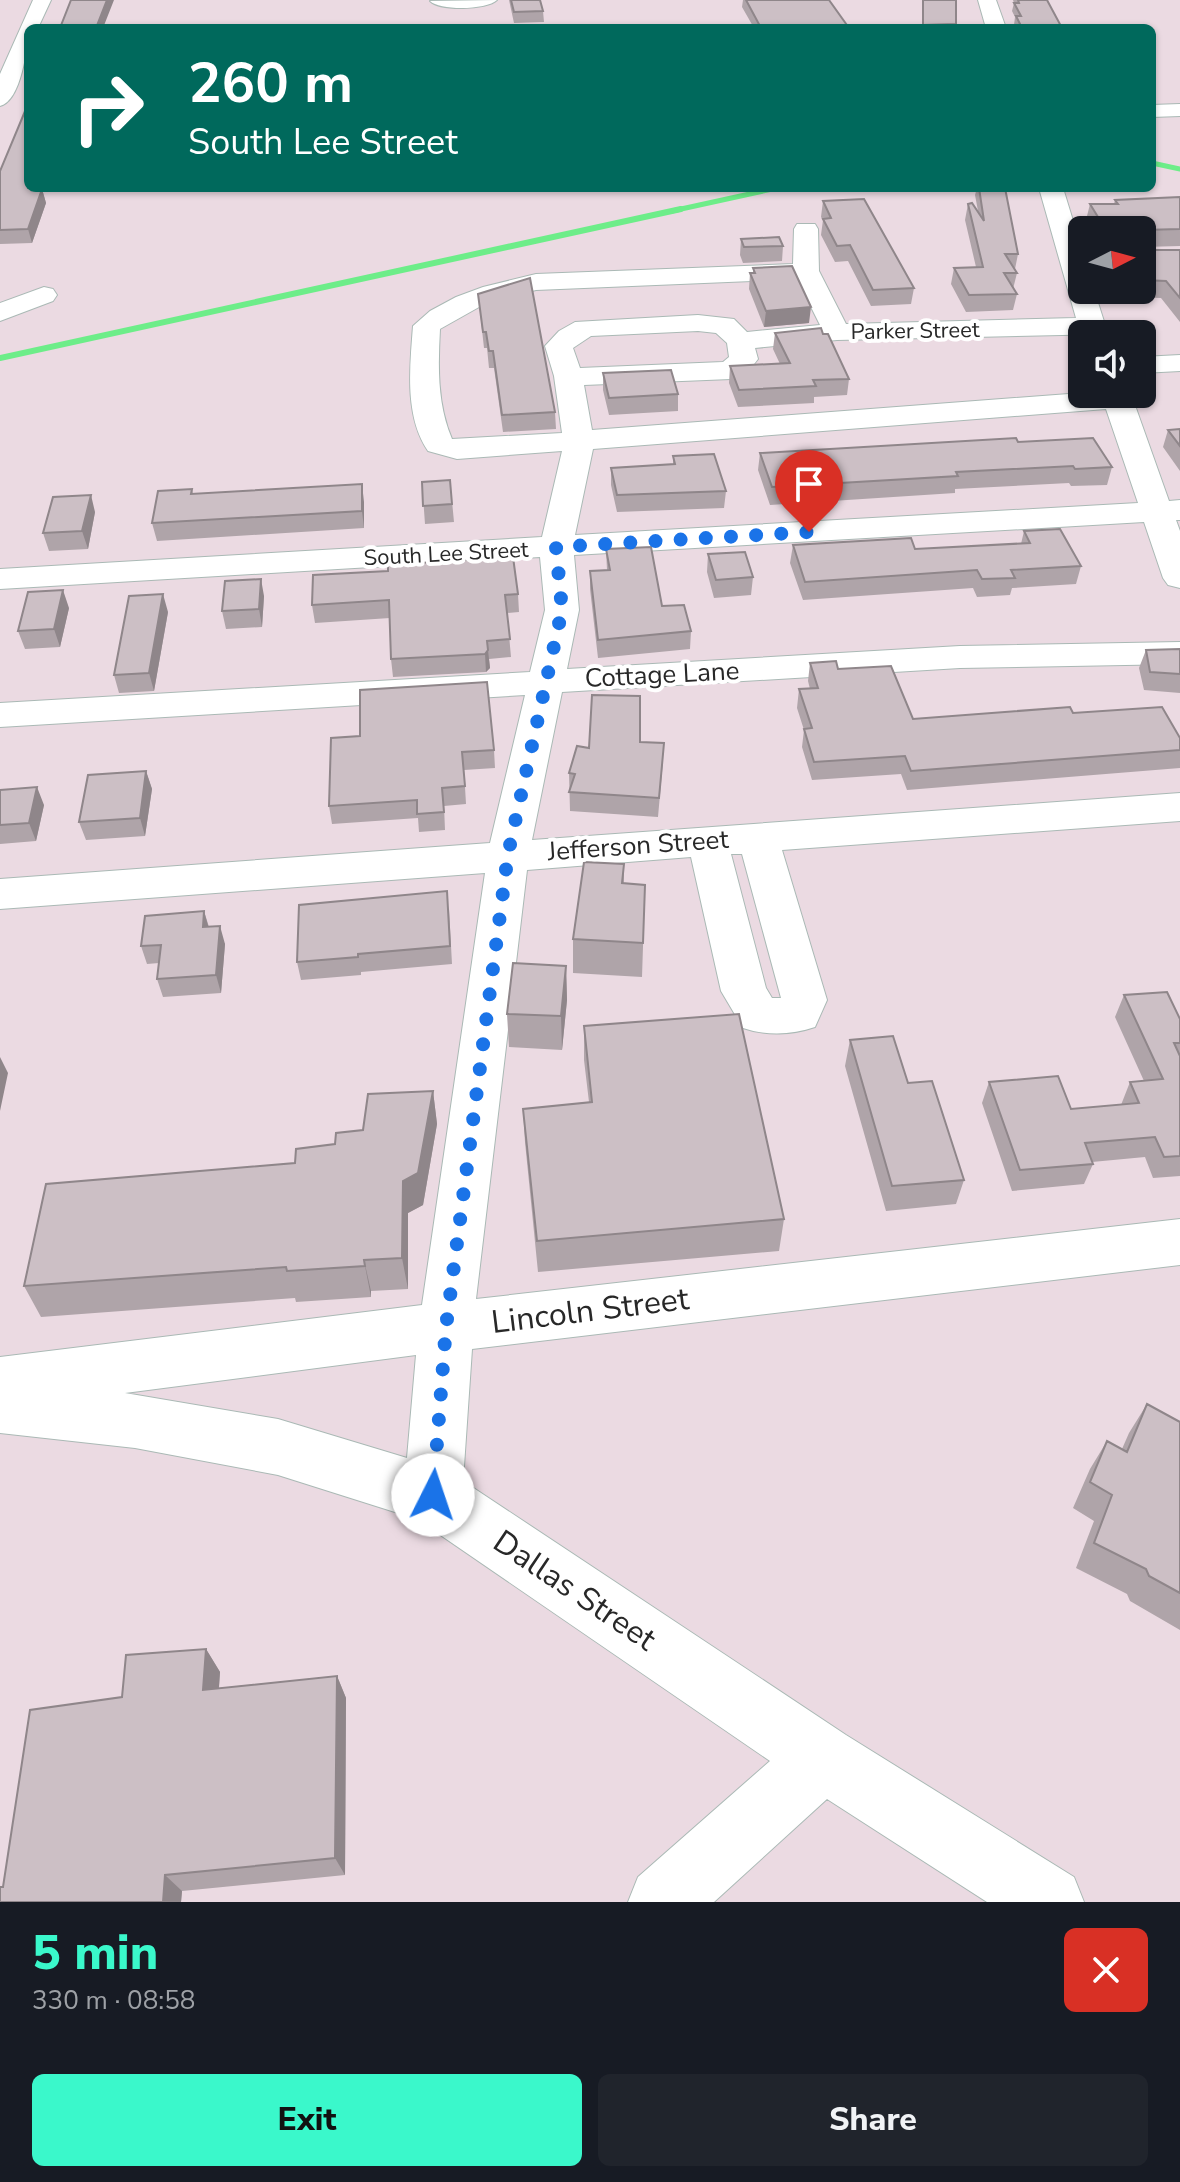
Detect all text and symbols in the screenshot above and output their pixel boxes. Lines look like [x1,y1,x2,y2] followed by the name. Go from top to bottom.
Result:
[188,45,353,122] text: 260 m
[56,56,160,160] icon: right
[188,118,458,167] text: South Lee Street
[1068,216,1156,304] north arrow
[1068,216,1156,408] map controls
[850,315,980,347] street label: Parker Street
[1068,320,1156,408] button: sound
[775,450,843,532] pin
[787,462,831,506] icon: arrive
[363,535,529,573] street label: South Lee Street
[584,653,740,696] street label: Cottage Lane
[545,822,730,869] street label: Jefferson Street
[489,1277,692,1344] street label: Lincoln Street
[391,1453,475,1537] position arrow
[485,1520,665,1661] street label: Dallas Street
[32,1920,158,1986] text: 5 min
[1064,1928,1148,2012] button: close
[32,1983,195,2018] text: 330 m · 08:58
[32,2074,582,2166] button: Exit
[598,2074,1148,2166] button: Share

